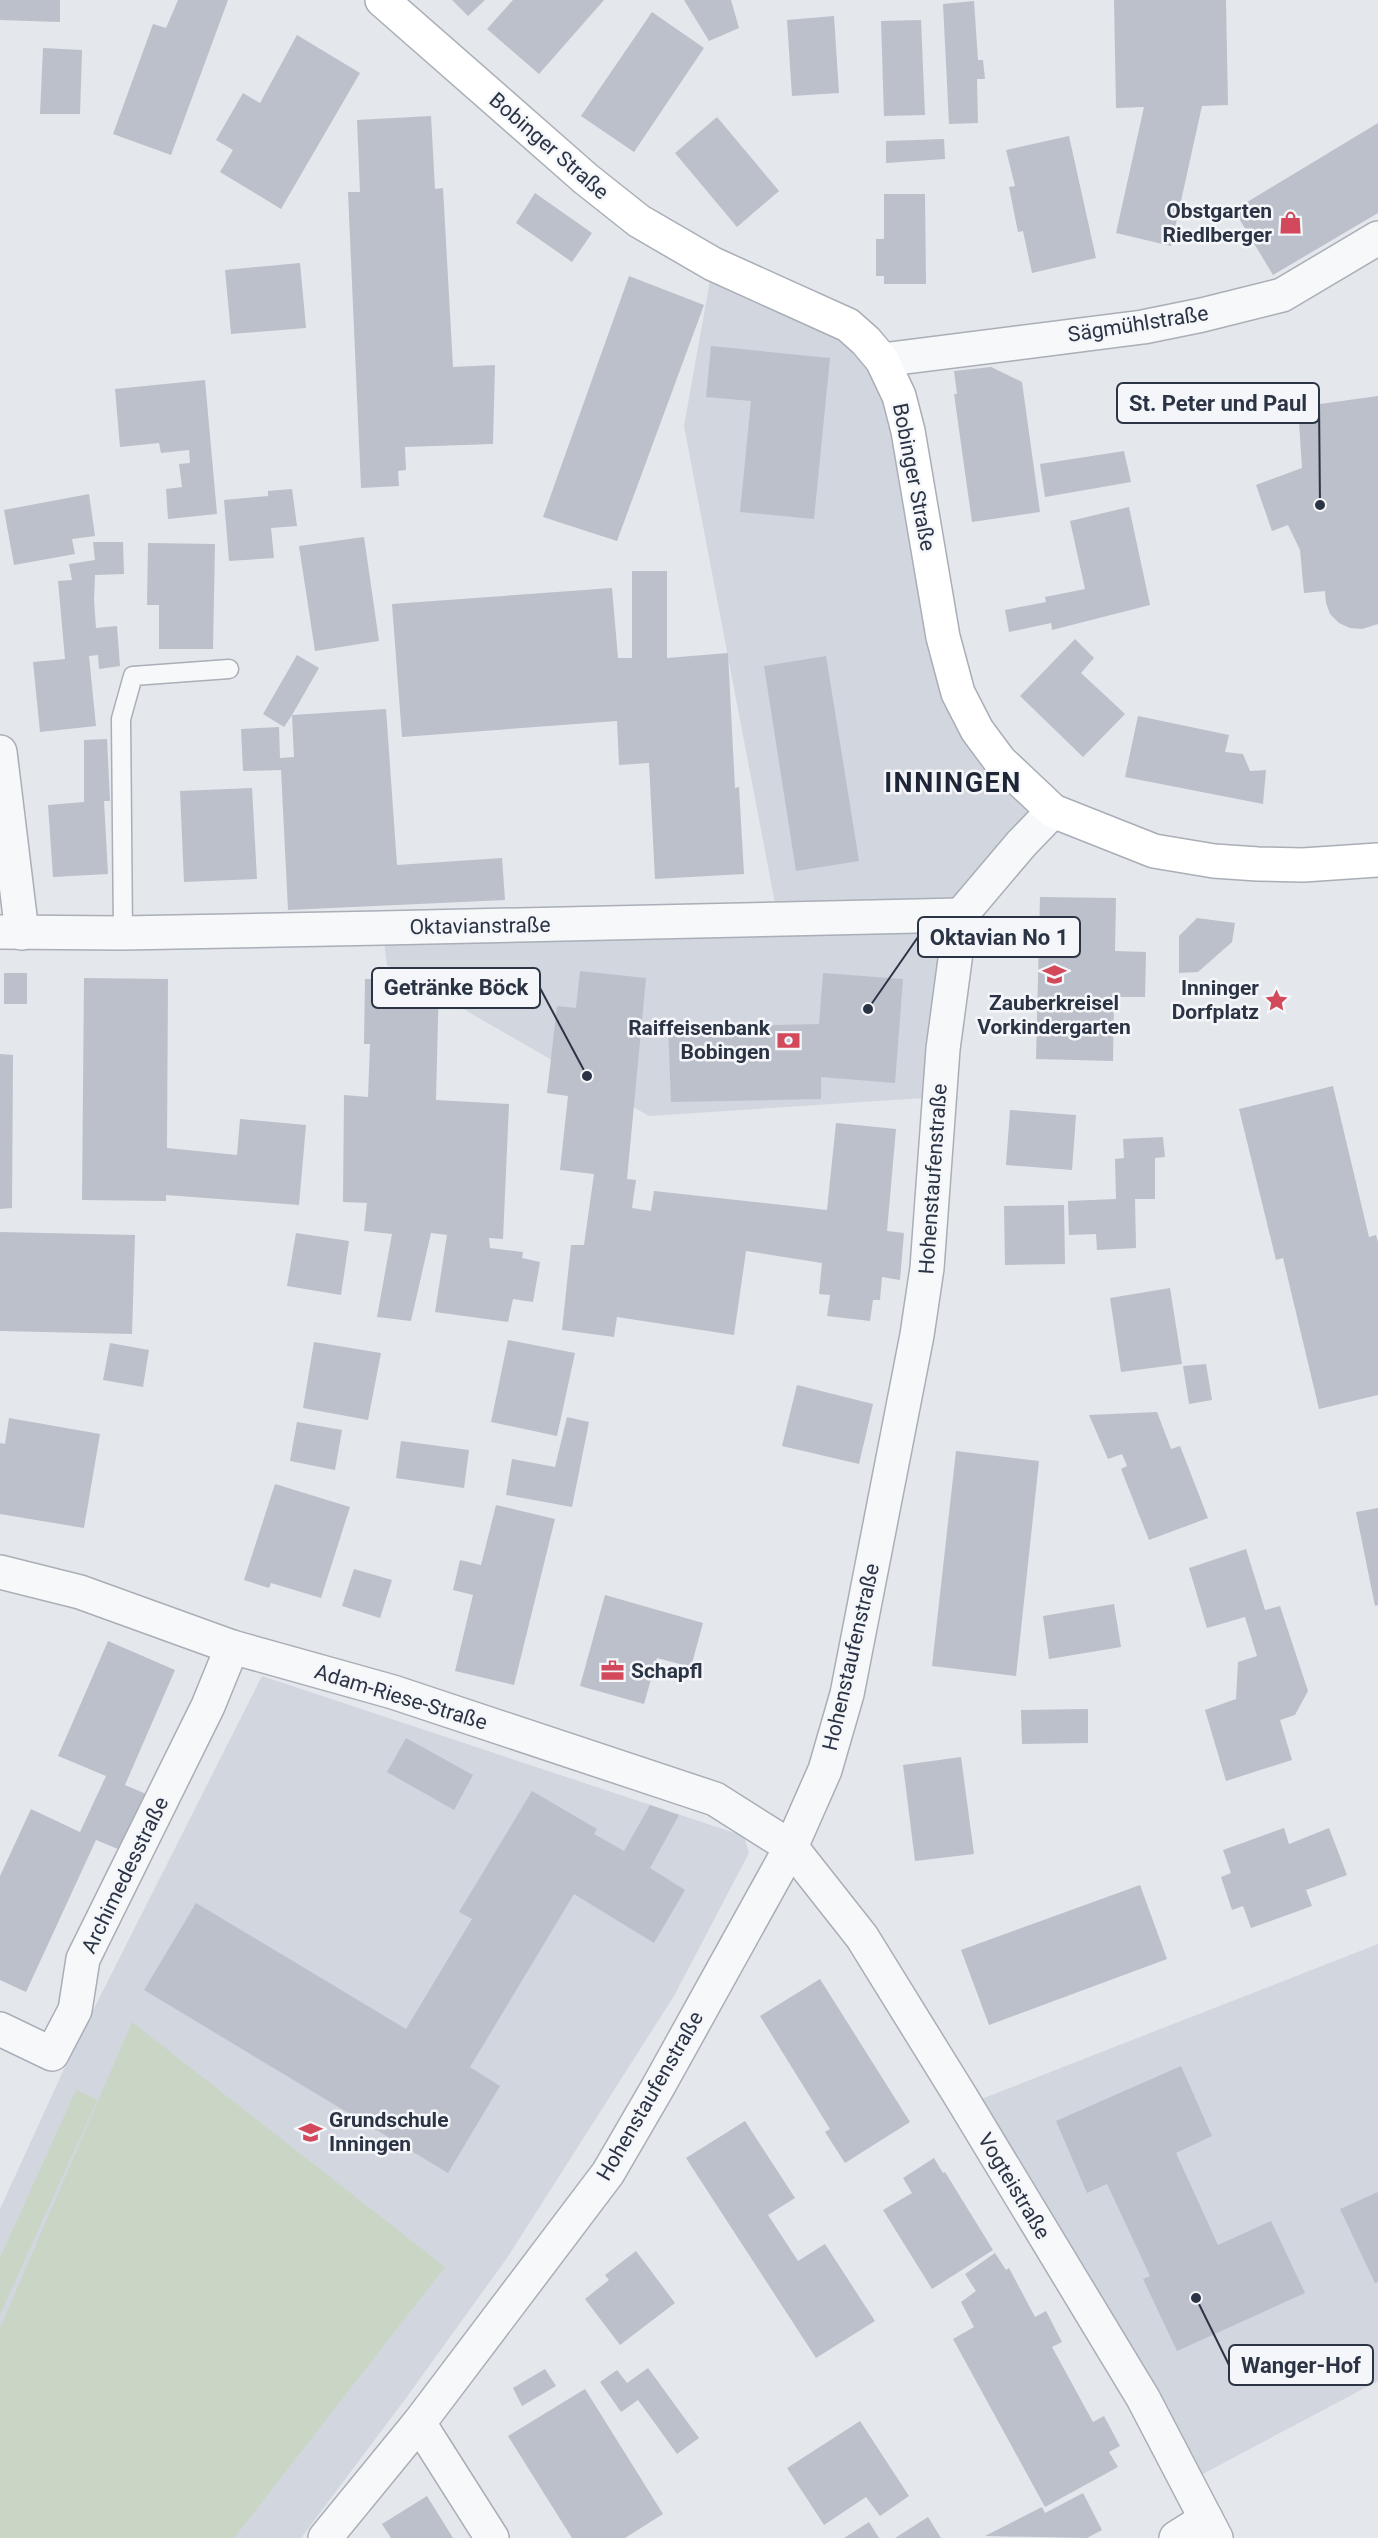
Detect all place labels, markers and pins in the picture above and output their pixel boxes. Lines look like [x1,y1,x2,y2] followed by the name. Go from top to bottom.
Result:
[1163,199,1272,247] place label: Obstgarten Riedlberger
[1277,210,1303,236] shop icon: Obstgarten Riedlberger
[1117,383,1319,423] callout: St. Peter und Paul
[918,917,1080,957] callout: Oktavian No 1
[1041,962,1067,988] school or university icon: Zauberkreisel Vorkindergarten
[372,968,540,1008] callout: Getränke Böck
[1172,976,1259,1024] place label: Inninger Dorfplatz
[1264,987,1290,1013] place icon: Inninger Dorfplatz
[977,991,1131,1039] place label: Zauberkreisel Vorkindergarten
[628,1016,771,1064] place label: Raiffeisenbank Bobingen
[775,1027,801,1053] bank icon: Raiffeisenbank Bobingen
[600,1658,626,1684] office icon: Schapfl
[631,1659,703,1683] place label: Schapfl
[329,2108,449,2156] place label: Grundschule Inningen
[298,2119,324,2145] school or university icon: Grundschule Inningen
[1229,2345,1373,2385] callout: Wanger-Hof

